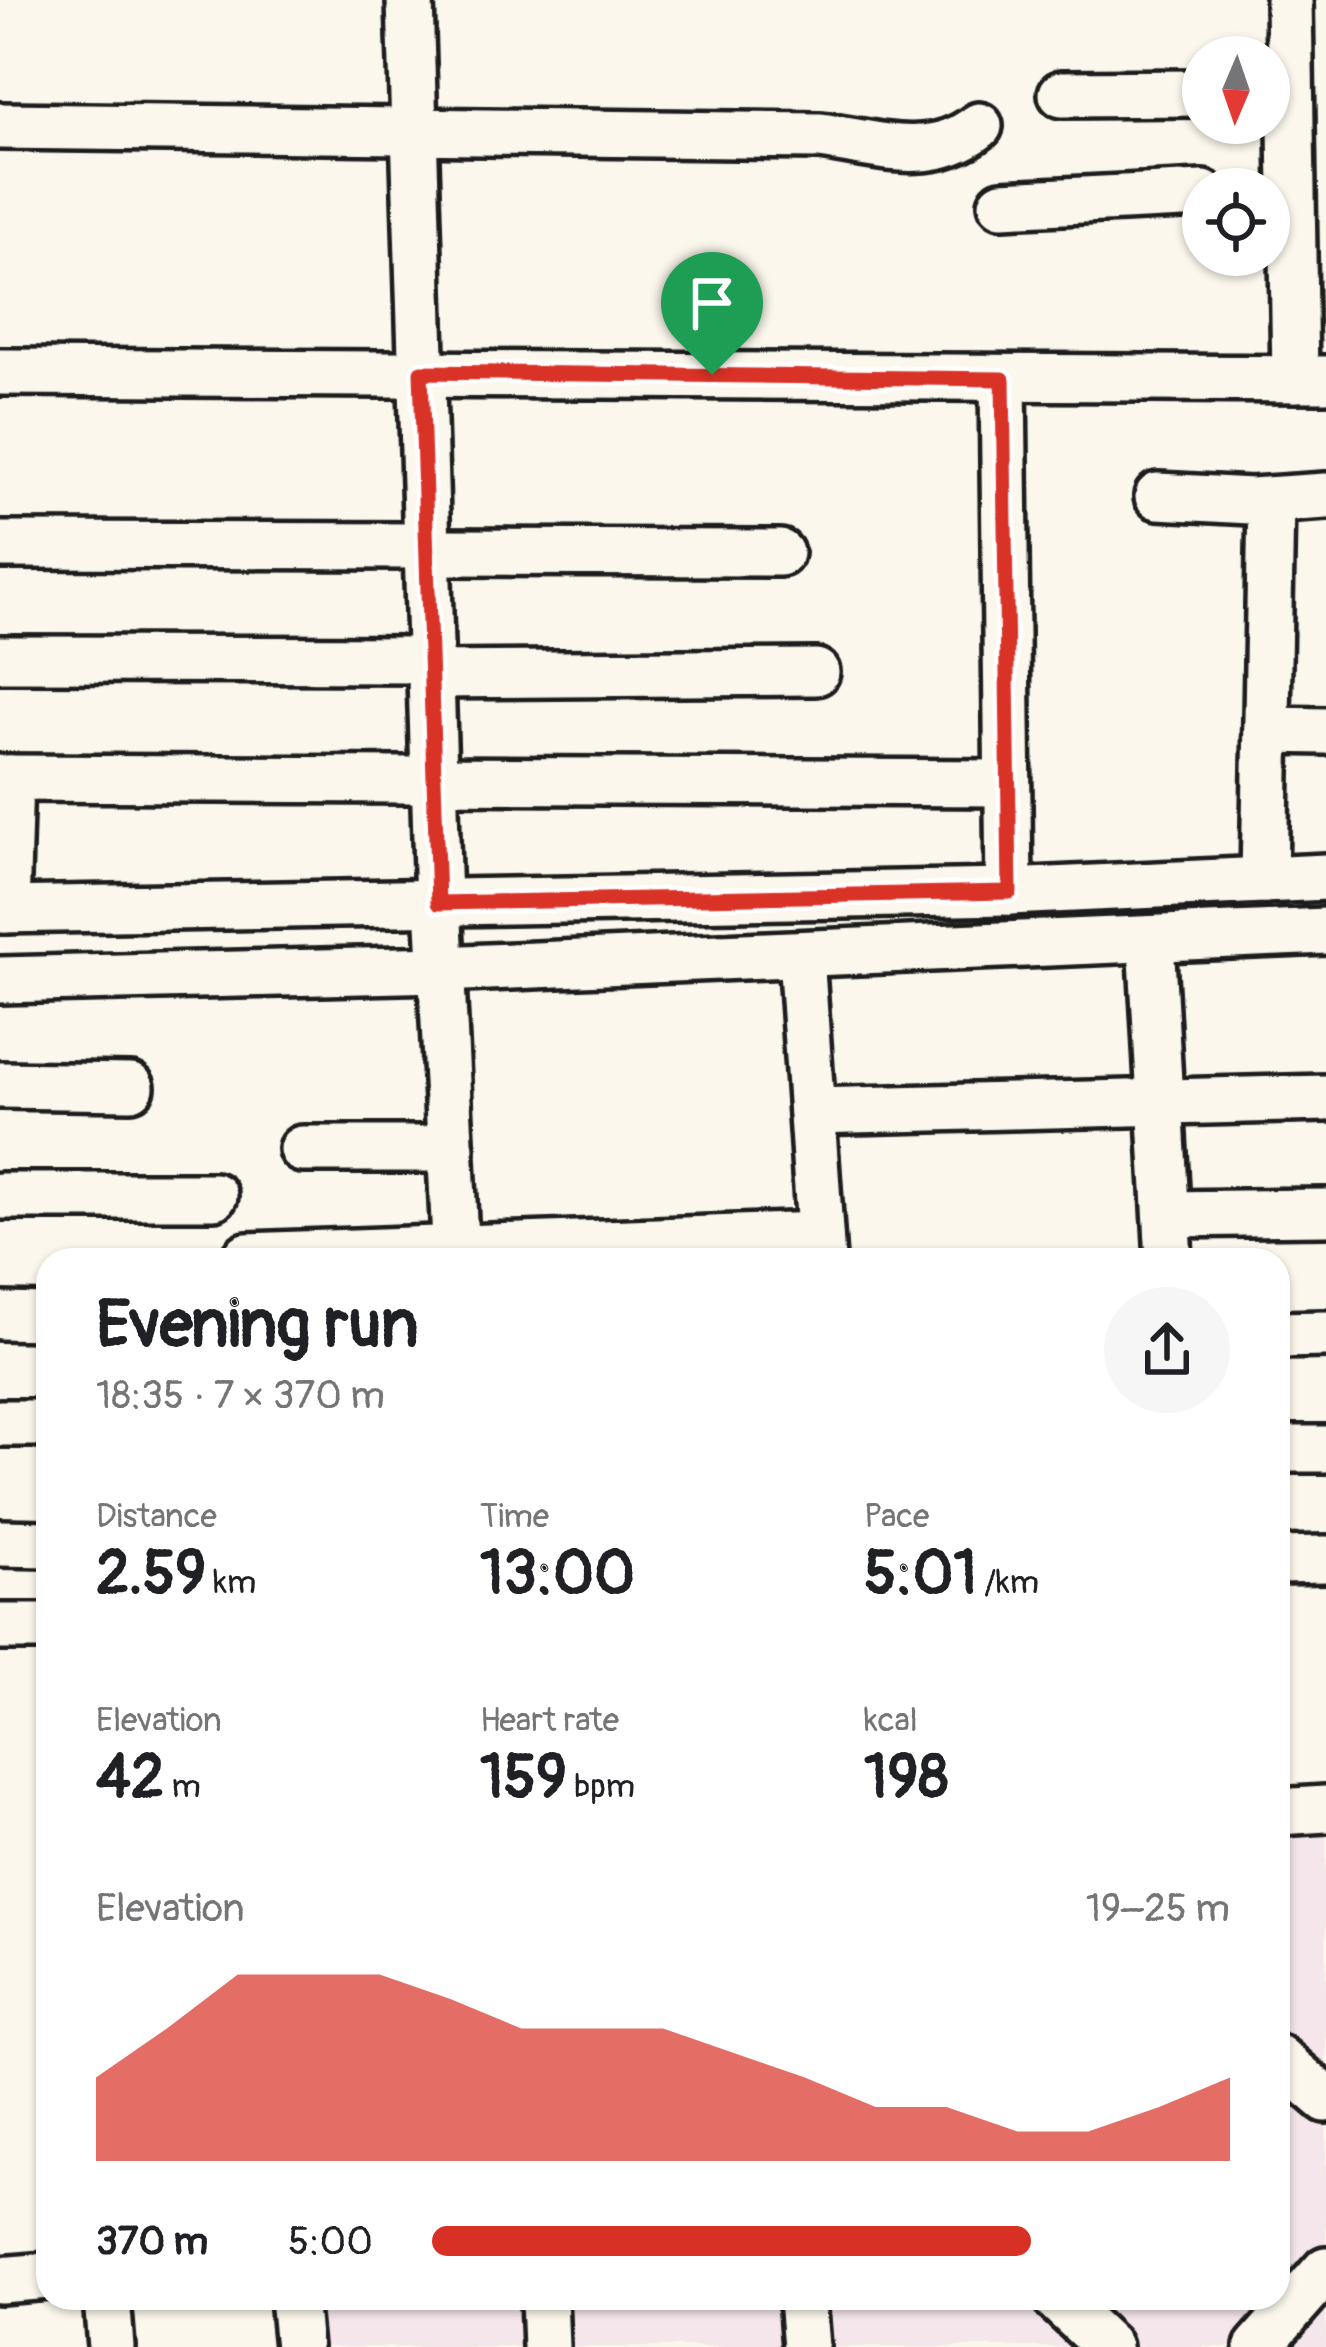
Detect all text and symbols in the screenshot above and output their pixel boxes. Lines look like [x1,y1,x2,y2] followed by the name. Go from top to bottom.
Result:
[1182,36,1290,144] north arrow
[1182,36,1290,276] map controls
[1182,168,1290,276] button: locate
[661,252,763,375] pin
[679,270,745,336] icon: arrive
[96,1284,419,1367] text: Evening run
[1104,1287,1230,1413] button: share
[96,1371,385,1420] text: 18:35 · 7 × 370 m
[96,1496,217,1537] text: Distance
[480,1496,549,1537] text: Time
[864,1496,929,1537] text: Pace
[96,1537,206,1612] text: 2.59
[480,1537,635,1612] text: 13:00
[864,1537,977,1612] text: 5:01
[206,1562,256,1603] text: km
[977,1562,1039,1603] text: /km
[96,1700,222,1741] text: Elevation
[480,1700,619,1741] text: Heart rate
[864,1700,918,1741] text: kcal
[96,1741,164,1816] text: 42
[480,1741,567,1816] text: 159
[864,1741,949,1816] text: 198
[164,1766,201,1807] text: m
[567,1766,635,1807] text: bpm
[96,1884,245,1933] text: Elevation
[1086,1884,1230,1933] text: 19–25 m
[96,2217,208,2266] text: 370 m
[288,2217,373,2266] text: 5:00

